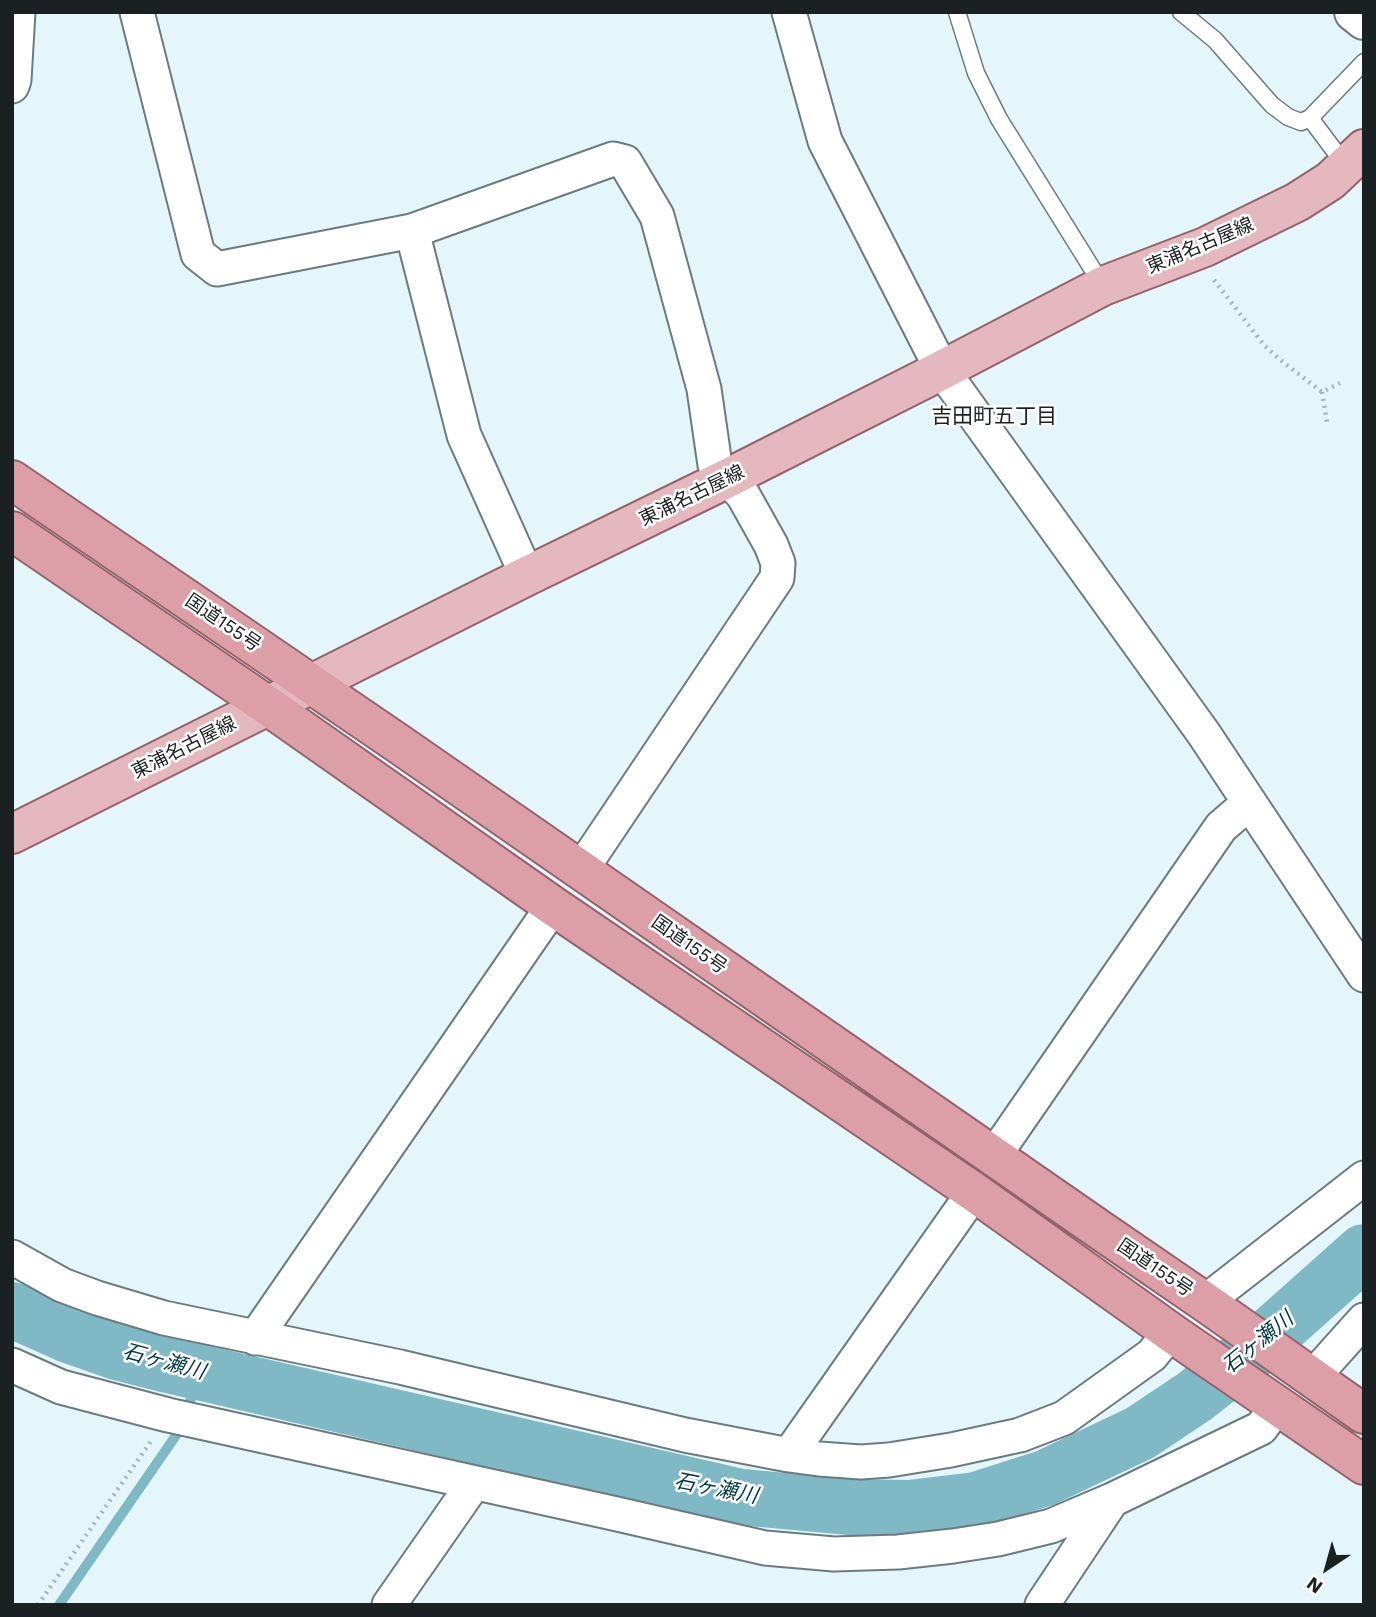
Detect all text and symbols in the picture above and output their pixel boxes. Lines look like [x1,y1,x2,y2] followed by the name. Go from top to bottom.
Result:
[1143,213,1257,279] street label: 東浦名古屋線
[931,404,1057,430] district label: 吉田町五丁目
[636,461,748,531] street label: 東浦名古屋線
[181,589,265,657] street label: 国道155号
[128,712,240,784] street label: 東浦名古屋線
[647,911,731,979] street label: 国道155号
[1113,1234,1197,1302] street label: 国道155号
[1217,1307,1299,1379] water label: 石ヶ瀬川
[120,1339,208,1385] water label: 石ヶ瀬川
[672,1469,760,1509] water label: 石ヶ瀬川
[1292,1533,1362,1603] north arrow
[1302,1572,1327,1599] text: N

